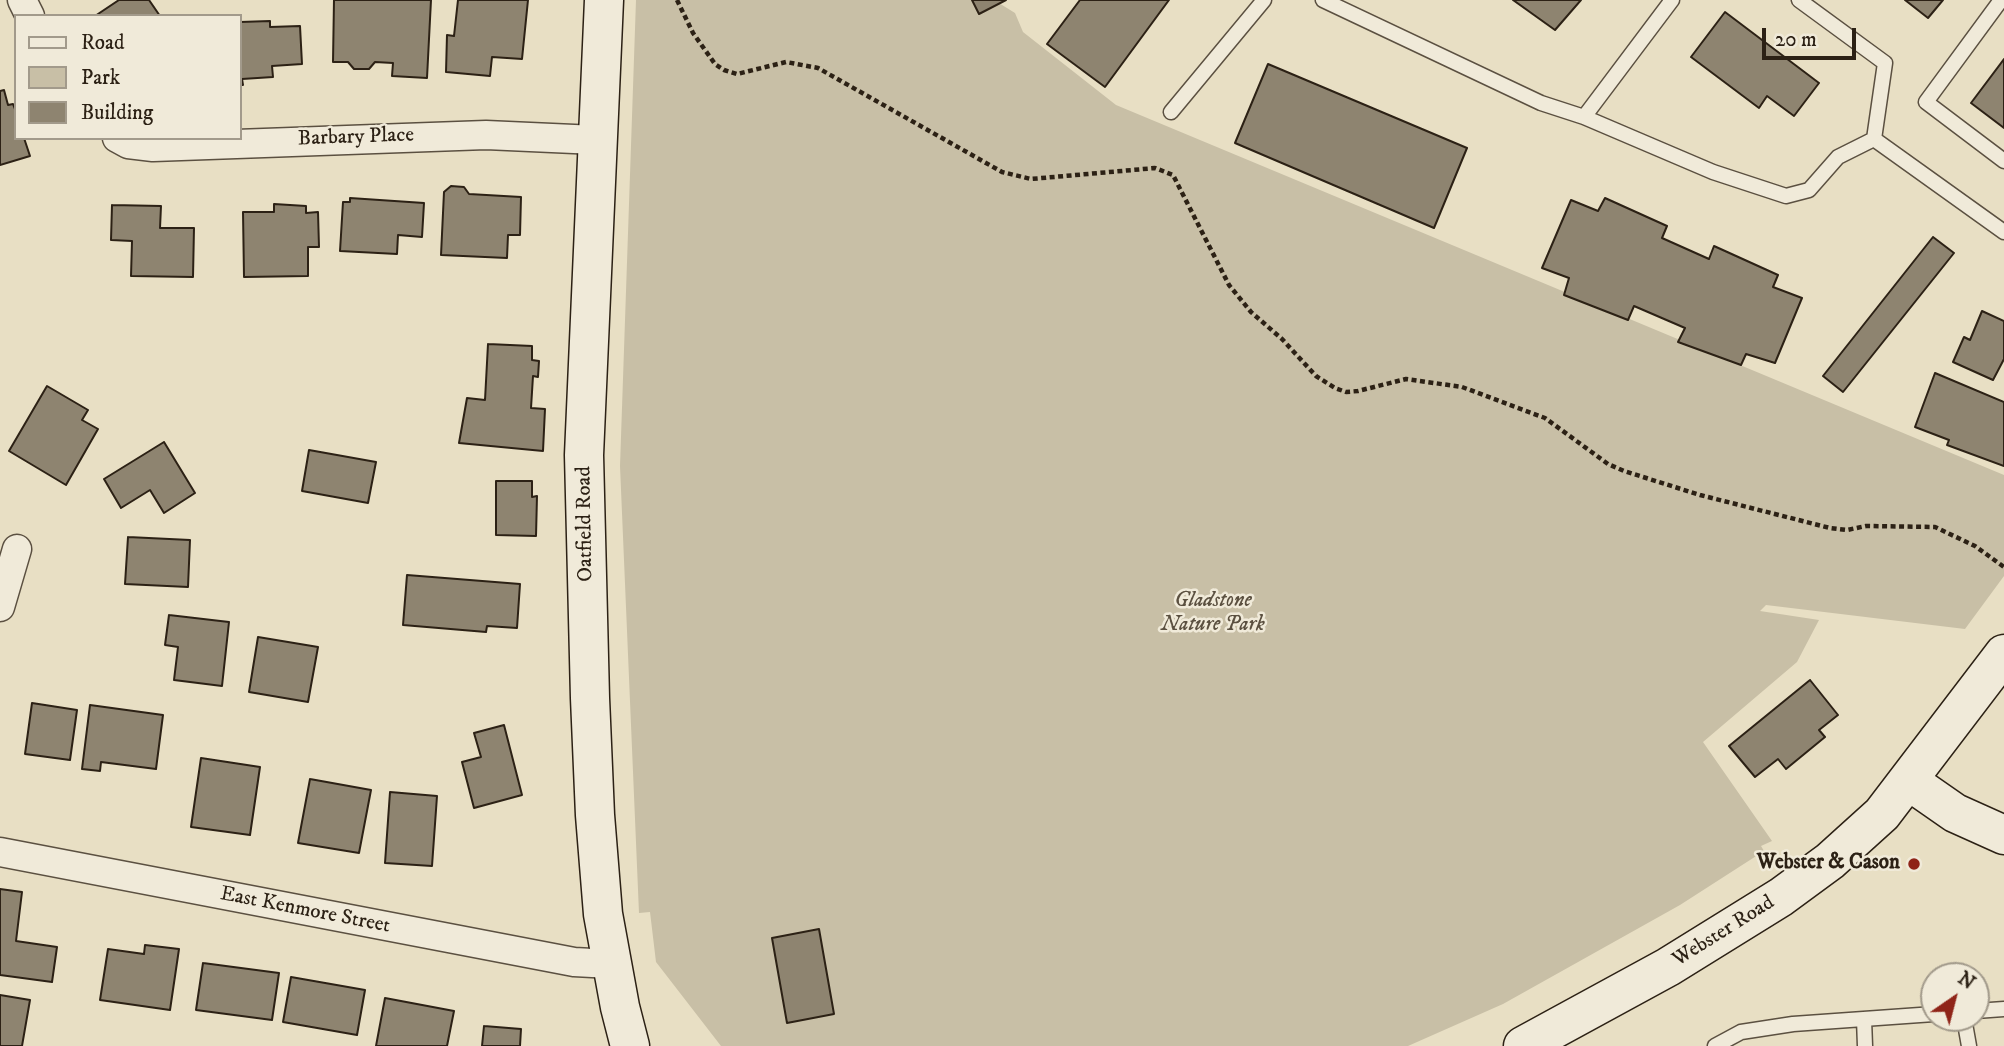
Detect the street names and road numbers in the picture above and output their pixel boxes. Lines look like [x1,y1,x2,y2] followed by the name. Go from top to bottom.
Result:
[298,123,414,153] street label: Barbary Place
[572,466,600,582] street label: Oatfield Road
[218,882,392,940] street label: East Kenmore Street
[1669,891,1779,973] street label: Webster Road

